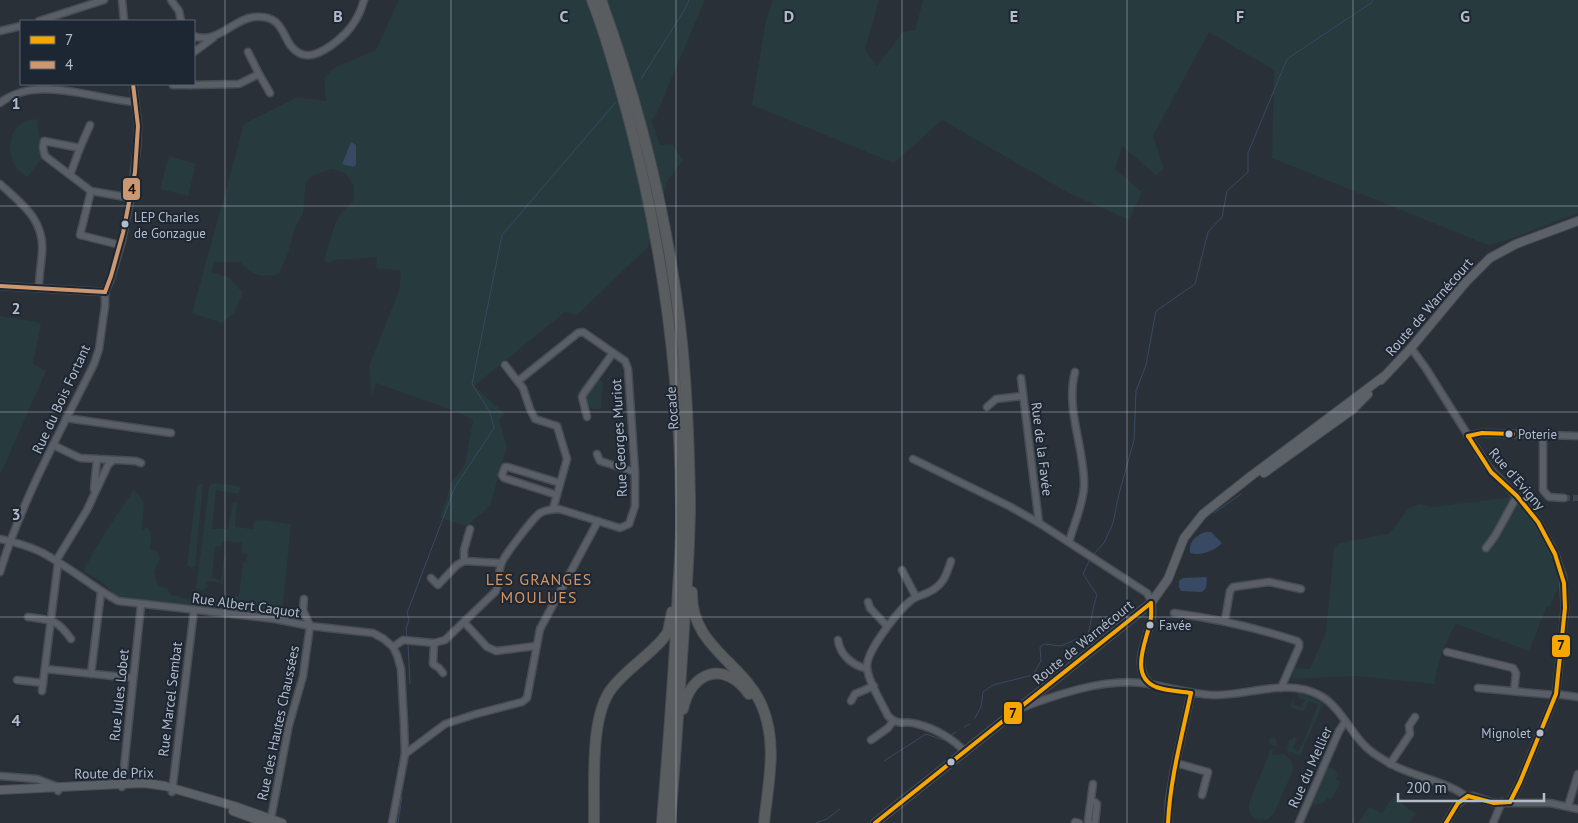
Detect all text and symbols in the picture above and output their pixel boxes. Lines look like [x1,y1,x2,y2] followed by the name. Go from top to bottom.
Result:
[333,6,343,26] text: B
[560,6,569,26] text: C
[784,6,794,26] text: D
[1010,6,1018,26] text: E
[1236,6,1244,26] text: F
[1460,6,1470,26] text: G
[20,20,195,85] legend
[65,30,73,49] text: 7
[65,55,73,74] text: 4
[11,93,21,113] text: 1
[122,177,141,201] line badge: 4
[128,180,136,198] text: 4
[134,209,206,242] place label: LEP Charles de Gonzague
[120,219,130,229] marker: LEP Charles de Gonzague
[1381,254,1477,360] street label: Route de Warnécourt
[11,298,21,318] text: 2
[28,341,94,456] street label: Rue du Bois Fortant
[607,378,631,497] street label: Rue Georges Muriot
[662,386,682,430] street label: Rocade
[1027,401,1057,497] street label: Rue de la Favée
[1518,426,1557,443] place label: Poterie
[1504,429,1514,439] marker: Poterie
[1485,444,1549,514] street label: Rue d'Evigny
[11,504,21,524] text: 3
[486,569,592,607] district label: LES GRANGES MOULUES
[191,589,301,622] street label: Rue Albert Caquot
[1029,596,1137,688] street label: Route de Warnécourt
[1159,617,1191,634] place label: Favée
[1145,620,1155,630] marker: Favée
[1551,634,1571,658] line badge: 7
[1557,636,1565,654] text: 7
[154,640,186,757] street label: Rue Marcel Sembat
[253,644,303,802] street label: Rue des Hautes Chaussées
[105,648,133,742] street label: Rue Jules Lobet
[1003,701,1023,725] line badge: 7
[1009,704,1017,722] text: 7
[11,710,21,730] text: 4
[1284,723,1336,811] street label: Rue du Mellier
[1481,725,1532,742] place label: Mignolet
[1535,728,1545,738] marker: Mignolet
[946,757,956,767] unlabelled marker
[74,763,154,783] street label: Route de Prix
[1398,770,1544,802] scale bar
[1406,778,1447,797] text: 200 m

